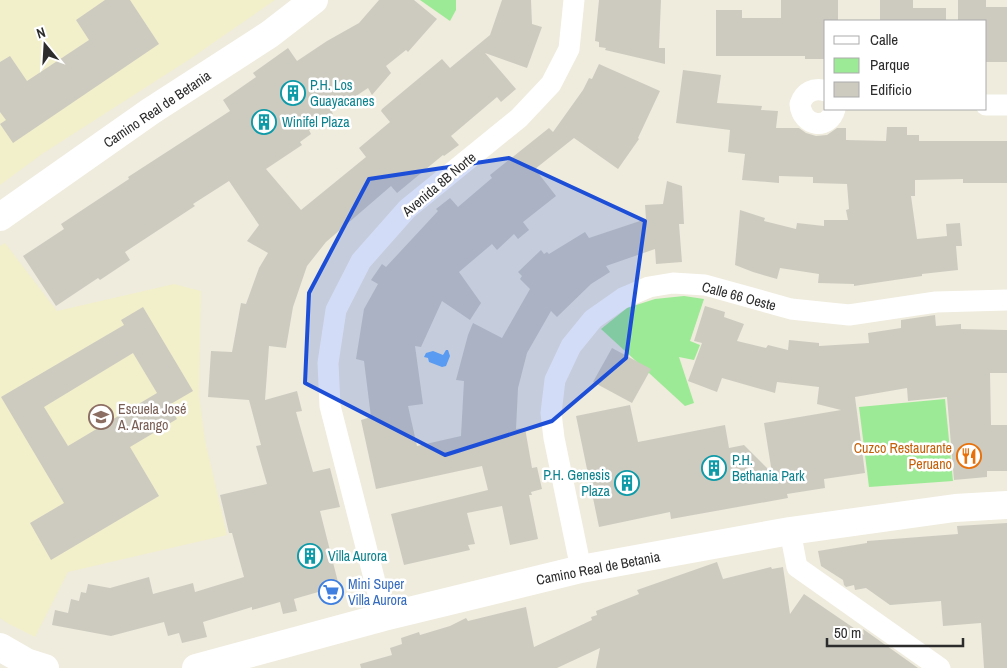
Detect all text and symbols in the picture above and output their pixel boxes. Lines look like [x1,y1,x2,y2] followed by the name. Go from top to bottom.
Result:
[20,20,70,70] north arrow
[824,20,987,110] legend
[34,23,48,42] text: N
[870,29,898,50] text: Calle
[870,54,910,75] text: Parque
[100,66,215,152] street label: Camino Real de Betania
[310,76,375,110] place label: P.H. Los Guayacanes
[870,79,912,100] text: Edificio
[280,80,306,106] building icon: P.H. Los Guayacanes
[251,109,277,135] building icon: Winifel Plaza
[282,113,350,131] place label: Winifel Plaza
[398,148,479,221] street label: Avenida 8B Norte
[700,277,778,315] street label: Calle 66 Oeste
[117,400,186,434] place label: Escuela José A. Arango
[88,404,114,430] school or university icon: Escuela José A. Arango
[854,439,952,473] place label: Cuzco Restaurante Peruano
[956,443,982,469] restaurant icon: Cuzco Restaurante Peruano
[732,451,805,485] place label: P.H. Bethania Park
[701,455,727,481] building icon: P.H. Bethania Park
[543,466,611,500] place label: P.H. Genesis Plaza
[614,470,640,496] building icon: P.H. Genesis Plaza
[297,543,323,569] building icon: Villa Aurora
[328,547,388,565] place label: Villa Aurora
[535,547,662,589] street label: Camino Real de Betania
[348,575,408,609] place label: Mini Super Villa Aurora
[318,579,344,605] supermarket icon: Mini Super Villa Aurora
[827,616,963,648] scale bar
[834,622,861,643] text: 50 m

